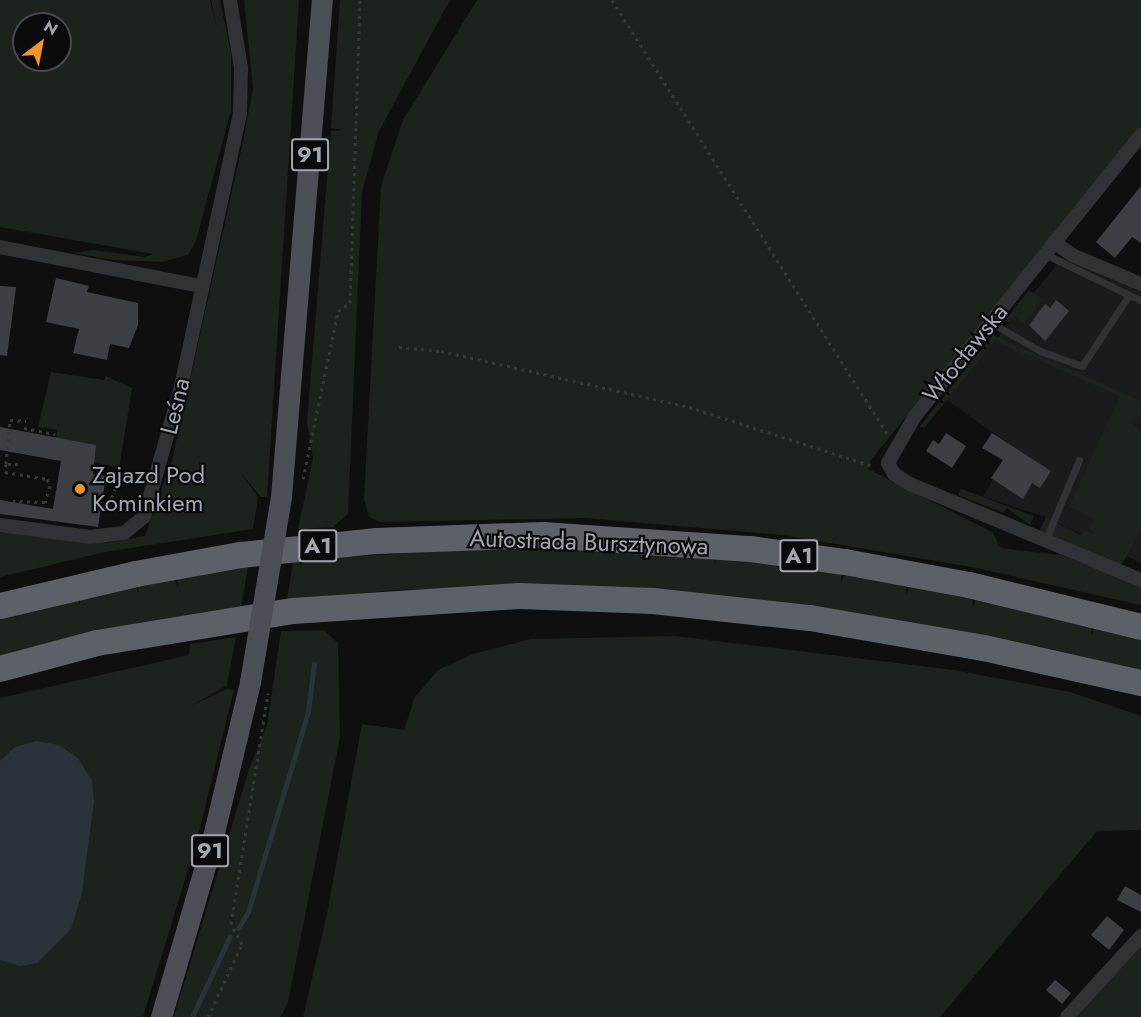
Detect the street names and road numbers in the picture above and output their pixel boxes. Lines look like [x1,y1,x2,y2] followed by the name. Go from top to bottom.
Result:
[290,136,330,174] road number: 91
[916,298,1014,408] street label: Włocławska
[154,375,196,437] street label: Leśna
[469,523,709,561] street label: Autostrada Bursztynowa
[297,527,339,565] road number: A1
[778,537,820,575] road number: A1
[190,832,230,870] road number: 91

